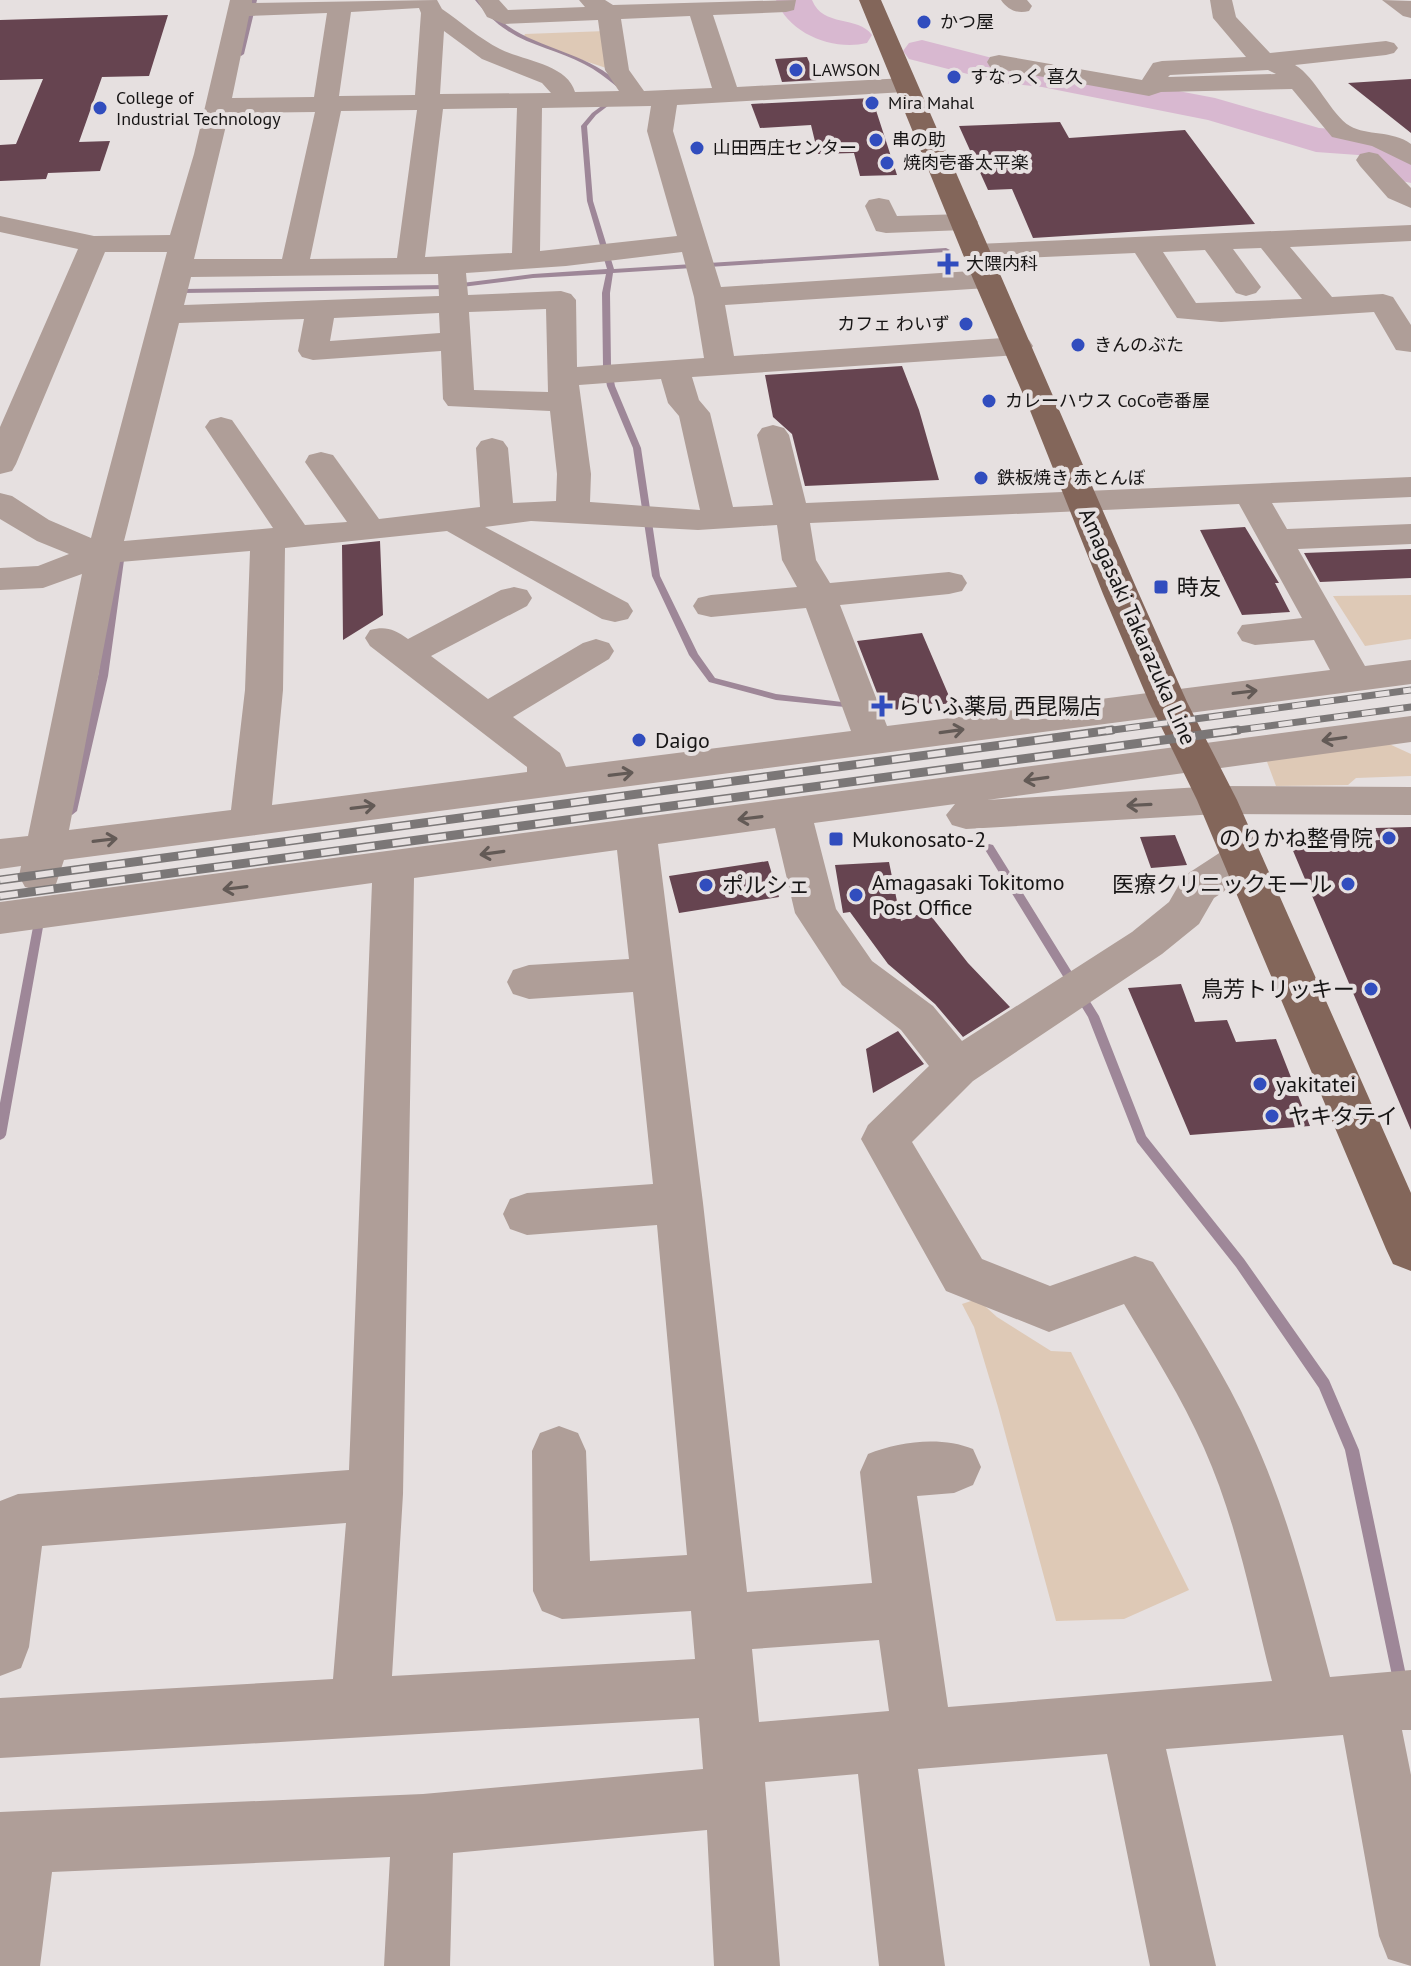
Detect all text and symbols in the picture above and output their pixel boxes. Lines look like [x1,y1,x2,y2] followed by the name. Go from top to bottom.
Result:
[940,10,994,33] place label: かつ屋
[915,13,933,31] marker: かつ屋
[812,58,880,81] place label: LAWSON
[787,61,805,79] marker: LAWSON
[970,65,1083,88] place label: すなっく 喜久
[945,68,963,86] marker: すなっく 喜久
[116,86,281,130] place label: College of Industrial Technology
[888,91,975,114] place label: Mira Mahal
[863,94,881,112] marker: Mira Mahal
[91,99,109,117] marker: College of Industrial Technology
[892,128,946,151] place label: 串の助
[867,131,885,149] marker: 串の助
[713,136,857,159] place label: 山田西庄センター
[688,139,706,157] marker: 山田西庄センター
[903,151,1029,174] place label: 焼肉壱番太平楽
[878,154,896,172] marker: 焼肉壱番太平楽
[966,252,1038,275] place label: 大隈内科
[937,253,959,275] marker: 大隈内科
[837,312,950,335] place label: カフェ わいず
[957,315,975,333] marker: カフェ わいず
[1094,333,1184,356] place label: きんのぶた
[1069,336,1087,354] marker: きんのぶた
[1005,389,1210,412] place label: カレーハウス CoCo壱番屋
[980,392,998,410] marker: カレーハウス CoCo壱番屋
[997,466,1146,489] place label: 鉄板焼き 赤とんぼ
[972,469,990,487] marker: 鉄板焼き 赤とんぼ
[1073,503,1203,749] street label: Amagasaki Takarazuka Line
[1177,573,1221,601] place label: 時友
[1152,578,1170,596] marker: 時友
[1232,684,1257,699] one-way arrow
[898,692,1102,720] place label: らいふ薬局 西昆陽店
[873,697,891,715] marker: らいふ薬局 西昆陽店
[938,723,964,738] one-way arrow
[655,726,710,754] place label: Daigo
[630,731,648,749] marker: Daigo
[1322,732,1347,747] one-way arrow
[608,766,633,781] one-way arrow
[1024,772,1049,787] one-way arrow
[1126,798,1153,813] one-way arrow
[349,800,376,815] one-way arrow
[738,811,763,826] one-way arrow
[1219,824,1373,852] place label: のりかね整骨院
[852,825,986,853] place label: Mukonosato-2
[1380,829,1398,847] marker: のりかね整骨院
[827,830,845,848] marker: Mukonosato-2
[92,832,117,847] one-way arrow
[480,846,506,861] one-way arrow
[872,868,1064,921] place label: Amagasaki Tokitomo Post Office
[1112,870,1332,898] place label: 医療クリニックモール
[722,871,810,899] place label: ポルシェ
[1339,875,1357,893] marker: 医療クリニックモール
[697,876,715,894] marker: ポルシェ
[222,880,249,895] one-way arrow
[847,886,865,904] marker: Amagasaki Tokitomo Post Office
[1201,975,1355,1003] place label: 鳥芳トリッキー
[1362,980,1380,998] marker: 鳥芳トリッキー
[1276,1070,1356,1098] place label: yakitatei
[1251,1075,1269,1093] marker: yakitatei
[1288,1102,1398,1130] place label: ヤキタテイ
[1263,1107,1281,1125] marker: ヤキタテイ

